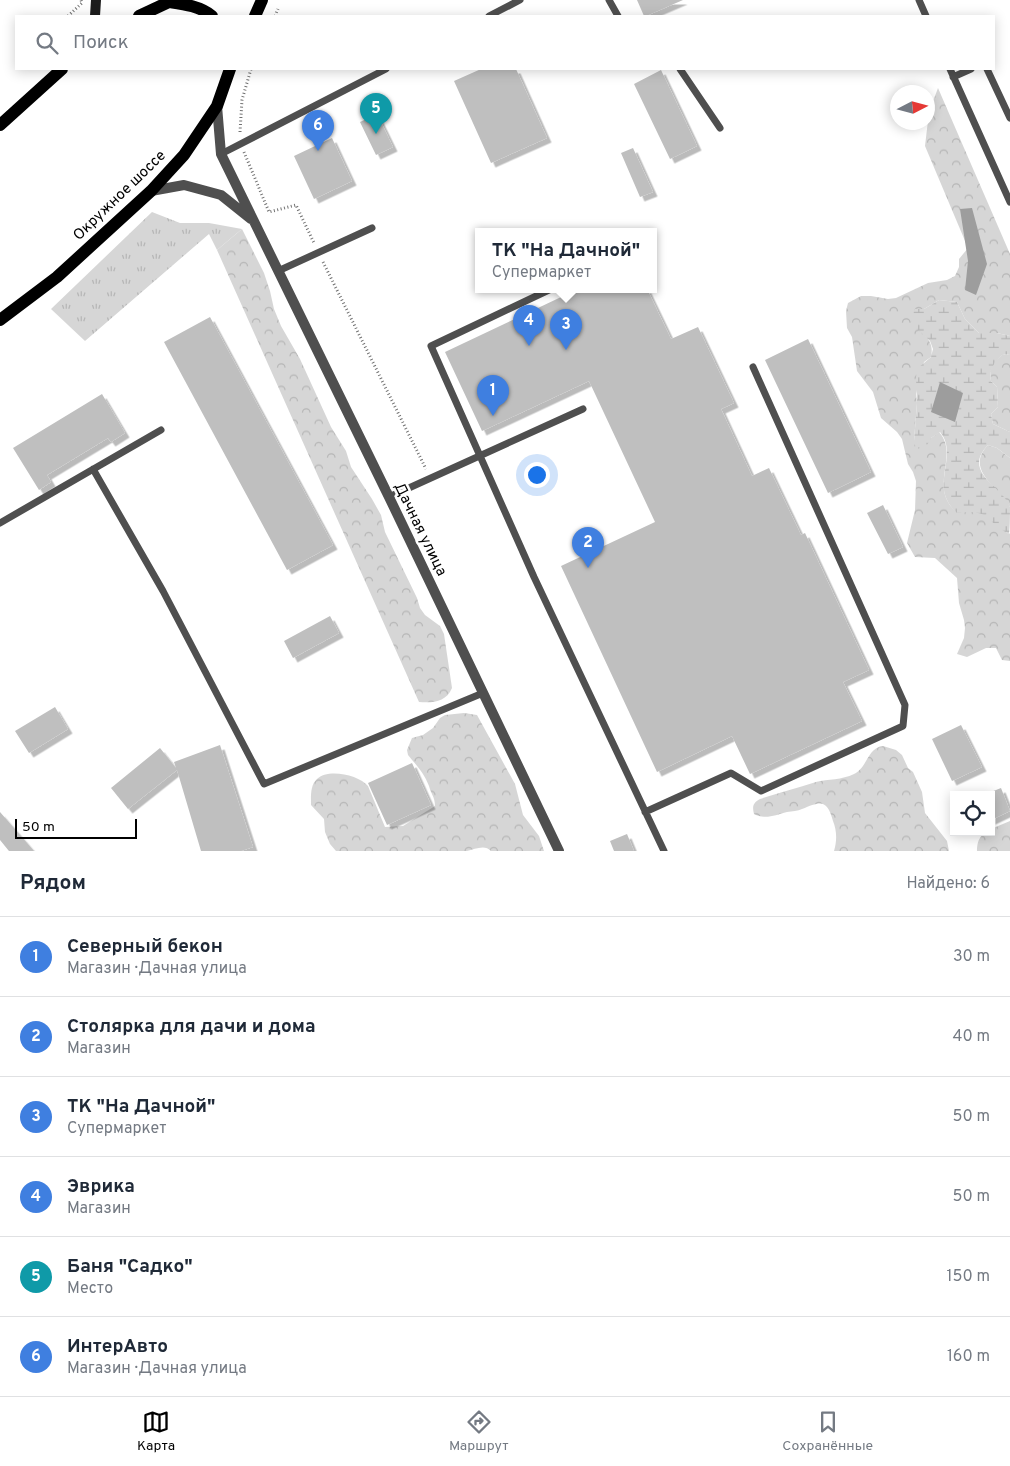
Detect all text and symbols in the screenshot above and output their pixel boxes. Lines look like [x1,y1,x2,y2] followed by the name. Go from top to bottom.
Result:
[15,15,995,70] search box
[33,29,61,57] icon: search
[73,31,129,55] text: Поиск
[890,85,935,130] north arrow
[360,93,392,134] pin: 5
[302,110,334,151] pin: 6
[70,147,170,245] street label: Окружное шоссе
[475,228,657,293] popup
[492,239,640,263] text: ТК "На Дачной"
[492,263,591,283] text: Супермаркет
[513,305,545,346] pin: 4
[550,309,582,350] pin: 3
[477,375,509,416] pin: 1
[524,462,550,488] your location
[389,480,450,579] street label: Дачная улица
[572,527,604,568] pin: 2
[950,791,995,836] map controls
[950,791,995,836] button: locate
[15,816,138,839] scale bar
[22,819,55,836] text: 50 m
[20,870,86,897] text: Рядом
[907,874,990,894] text: Найдено: 6
[67,935,223,959] text: Северный бекон
[33,947,39,967] text: 1
[953,947,990,967] text: 30 m
[67,959,247,979] text: Магазин · Дачная улица
[67,1015,316,1039] text: Столярка для дачи и дома
[31,1027,41,1047] text: 2
[952,1027,990,1047] text: 40 m
[67,1039,131,1059] text: Магазин
[67,1095,215,1119] text: ТК "На Дачной"
[31,1107,41,1127] text: 3
[953,1107,990,1127] text: 50 m
[67,1119,167,1139] text: Супермаркет
[67,1175,135,1199] text: Эврика
[31,1187,41,1207] text: 4
[953,1187,990,1207] text: 50 m
[67,1199,131,1219] text: Магазин
[67,1255,193,1279] text: Баня "Садко"
[31,1267,41,1287] text: 5
[947,1267,990,1287] text: 150 m
[67,1279,113,1299] text: Место
[67,1335,168,1359] text: ИнтерАвто
[31,1347,41,1367] text: 6
[947,1347,990,1367] text: 160 m
[67,1359,247,1379] text: Магазин · Дачная улица
[137,1408,175,1455] tab: Карта
[449,1408,509,1455] tab: Маршрут
[782,1408,873,1455] tab: Сохранённые

